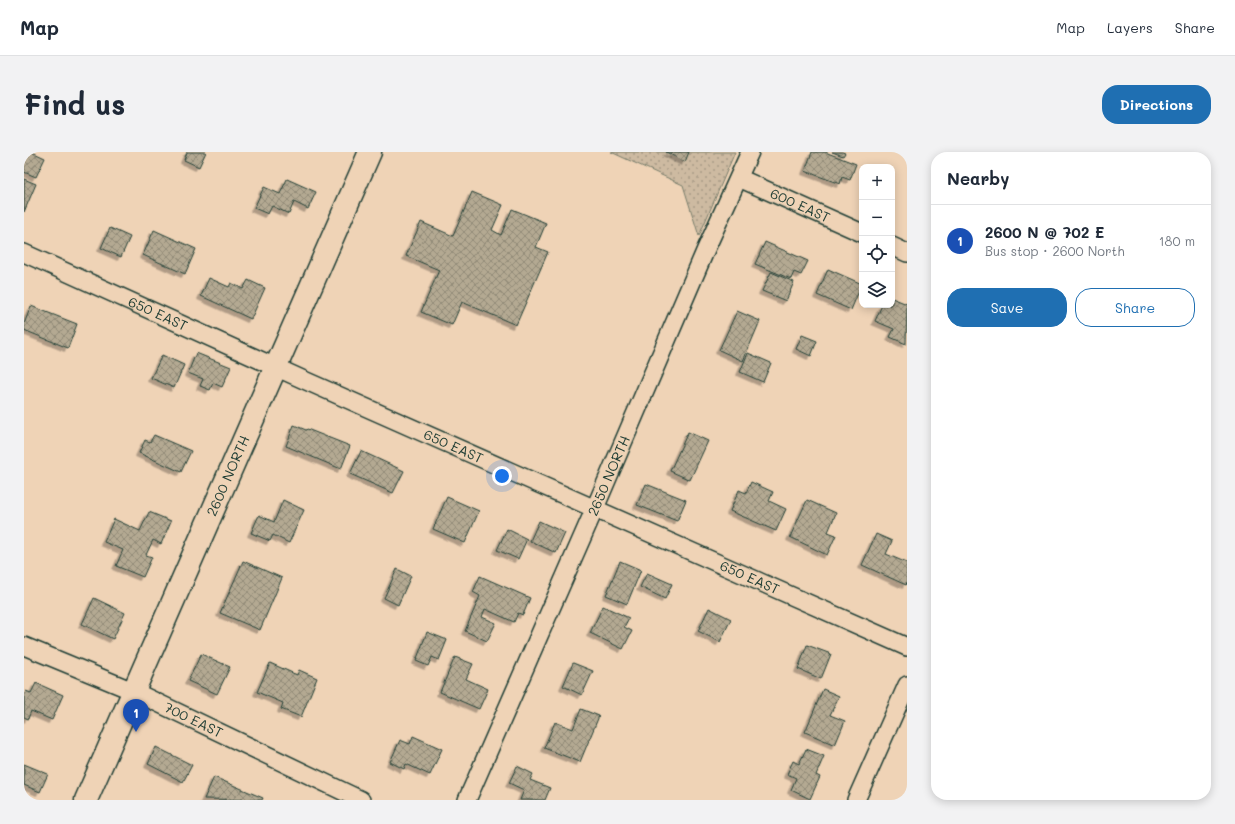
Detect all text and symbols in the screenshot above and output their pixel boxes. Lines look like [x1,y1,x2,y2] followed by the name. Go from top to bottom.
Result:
[20,15,59,40] text: Map
[1056,18,1085,37] text: Map
[1107,18,1153,37] text: Layers
[1175,18,1215,37] text: Share
[1102,85,1211,124] button: Directions
[24,86,125,122] text: Find us
[859,164,895,308] map controls
[859,164,895,200] button: +
[947,167,1009,189] text: Nearby
[767,183,833,227] street label: 600 EAST
[859,200,895,236] button: −
[985,222,1104,242] text: 2600 N @ 702 E
[957,232,963,249] text: 1
[1159,232,1195,249] text: 180 m
[859,236,895,272] button: locate
[985,242,1125,259] text: Bus stop · 2600 North
[859,272,895,308] button: layers
[947,288,1067,327] button: Save
[1075,288,1195,327] button: Share
[125,292,191,335] street label: 650 EAST
[421,424,487,467] street label: 650 EAST
[202,432,254,519] street label: 2600 NORTH
[583,432,634,519] street label: 2650 NORTH
[492,466,512,486] your location
[717,555,783,598] street label: 650 EAST
[161,697,226,742] street label: 700 EAST
[123,699,149,732] pin: 1

